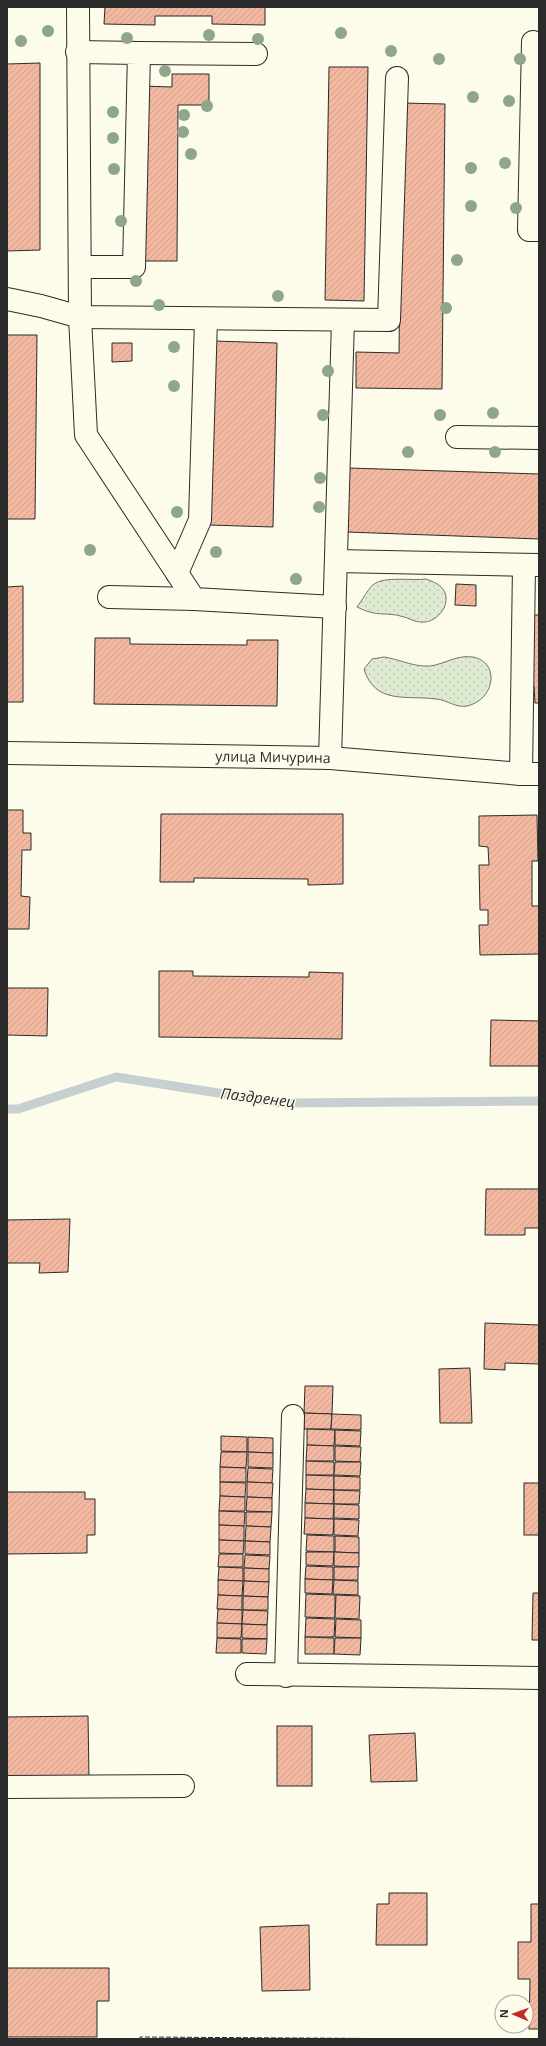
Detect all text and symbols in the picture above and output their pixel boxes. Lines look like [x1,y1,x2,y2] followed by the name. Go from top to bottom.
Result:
[215,746,331,767] street label: улица Мичурина
[220,1083,297,1112] water label: Паздренец
[494,1994,534,2034] north arrow
[496,2009,511,2018] text: N

